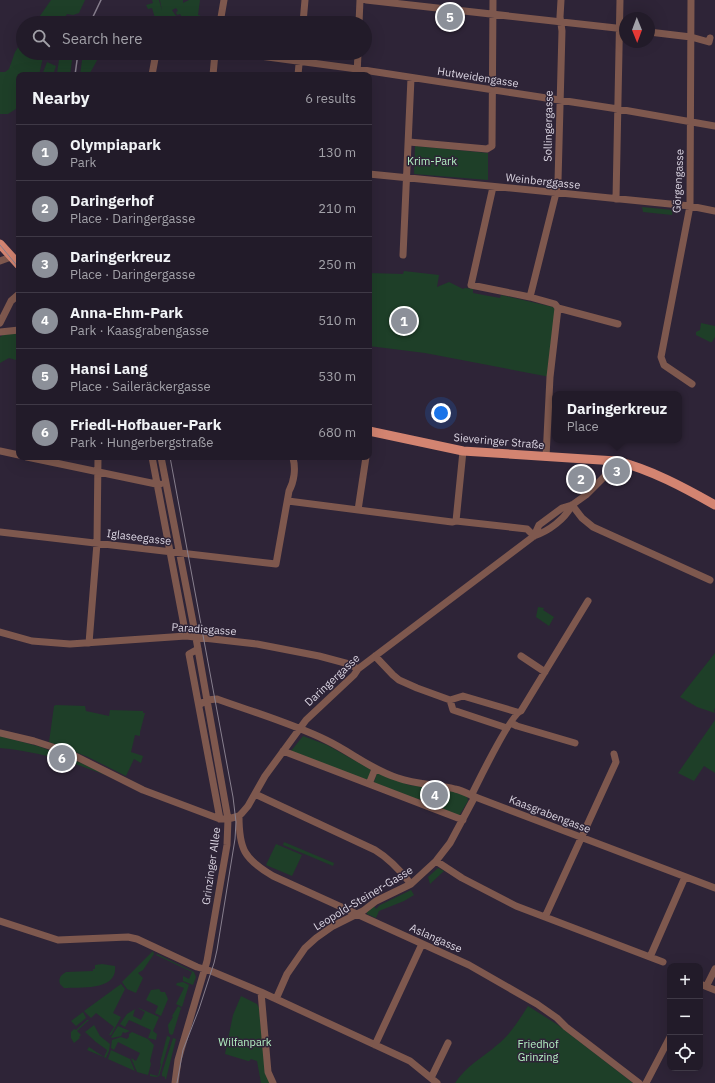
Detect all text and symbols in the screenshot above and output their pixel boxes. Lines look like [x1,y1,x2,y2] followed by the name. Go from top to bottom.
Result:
[437,2,463,32] pin: 5
[619,12,655,48] north arrow
[16,16,372,60] search box
[30,27,52,49] icon: search
[62,29,142,48] text: Search here
[436,64,520,90] street label: Hutweidengasse
[32,87,90,109] text: Nearby
[305,90,356,107] text: 6 results
[540,90,556,162] street label: Sollingergasse
[70,135,161,154] text: Olympiapark
[41,144,49,161] text: 1
[318,144,356,161] text: 130 m
[669,149,687,213] street label: Görgengasse
[70,154,96,171] text: Park
[407,154,457,168] park label: Krim-Park
[505,170,581,192] street label: Weinberggasse
[70,191,154,210] text: Daringerhof
[41,200,49,217] text: 2
[318,200,356,217] text: 210 m
[70,210,195,227] text: Place · Daringergasse
[70,247,171,266] text: Daringerkreuz
[41,256,49,273] text: 3
[318,256,356,273] text: 250 m
[70,266,195,283] text: Place · Daringergasse
[70,303,183,322] text: Anna-Ehm-Park
[391,306,417,336] pin: 1
[41,312,49,329] text: 4
[318,312,356,329] text: 510 m
[70,322,209,339] text: Park · Kaasgrabengasse
[70,359,148,378] text: Hansi Lang
[41,368,49,385] text: 5
[318,368,356,385] text: 530 m
[70,378,211,395] text: Place · Saileräckergasse
[552,391,682,443] popup
[567,399,667,418] text: Daringerkreuz
[431,403,451,423] your location
[70,415,221,434] text: Friedl-Hofbauer-Park
[567,418,599,435] text: Place
[41,424,49,441] text: 6
[318,424,356,441] text: 680 m
[453,430,545,452] street label: Sieveringer Straße
[70,434,213,451] text: Park · Hungerbergstraße
[604,456,630,486] pin: 3
[568,464,594,494] pin: 2
[106,526,172,548] street label: Iglaseegasse
[171,620,237,638] street label: Paradisgasse
[302,651,362,709] street label: Daringergasse
[49,743,75,773] pin: 6
[422,780,448,810] pin: 4
[507,792,593,836] street label: Kaasgrabengasse
[199,826,223,906] street label: Grinzinger Allee
[311,863,415,933] street label: Leopold-Steiner-Gasse
[408,920,464,956] street label: Aslangasse
[667,963,703,1071] map controls
[667,963,703,999] button: +
[667,999,703,1035] button: −
[218,1035,272,1049] park label: Wilfanpark
[667,1035,703,1071] button: locate
[517,1037,559,1064] park label: Friedhof Grinzing

